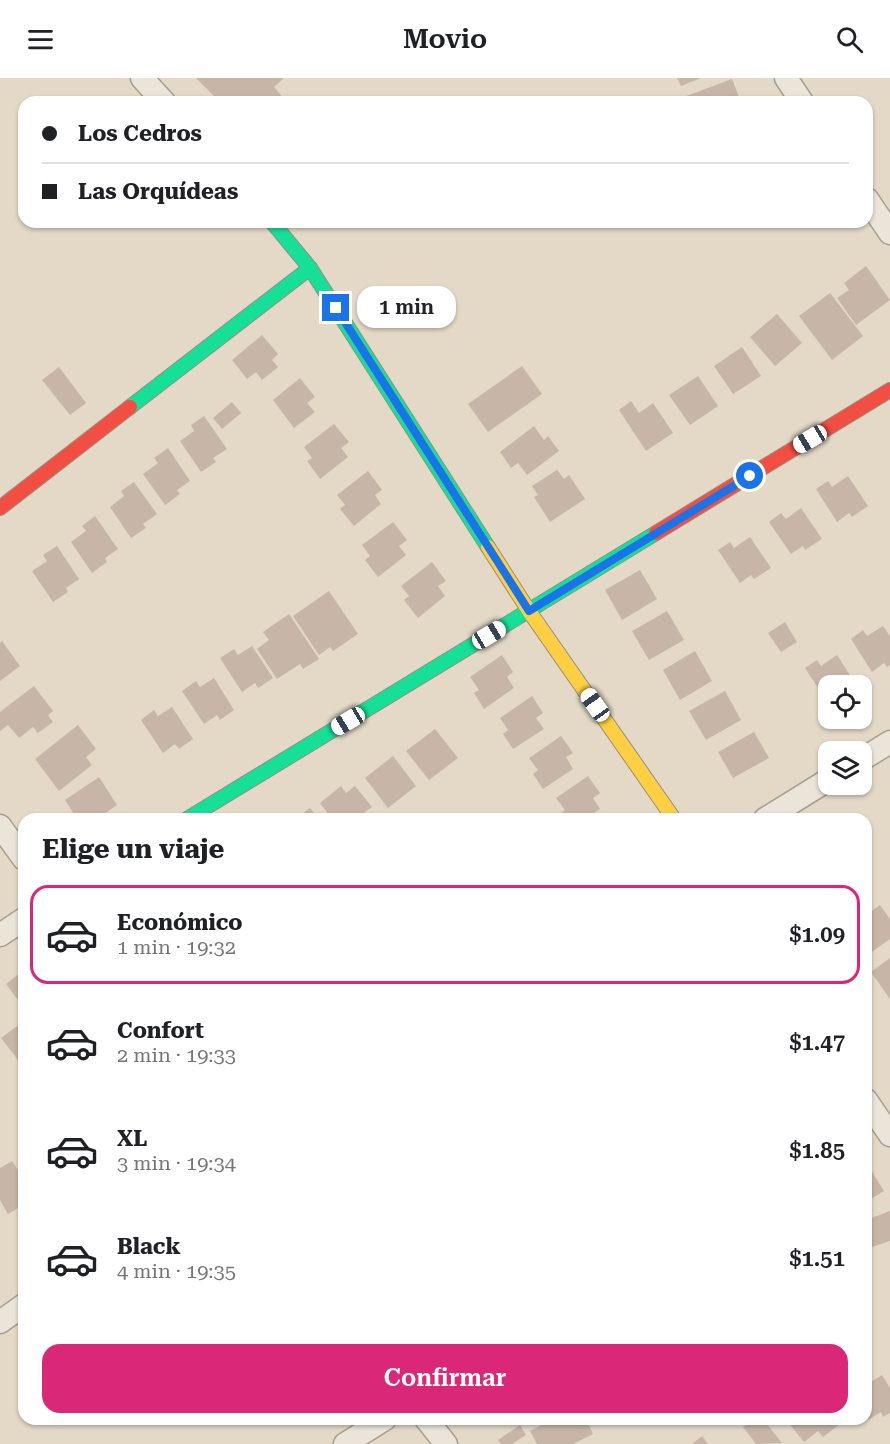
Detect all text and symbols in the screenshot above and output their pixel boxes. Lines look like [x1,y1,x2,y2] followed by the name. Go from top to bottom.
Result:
[24,23,57,56] icon: menu
[403,23,487,55] text: Movio
[833,23,866,56] icon: search
[78,121,202,146] text: Los Cedros
[78,179,238,204] text: Las Orquídeas
[357,287,456,329] callout: 1 min
[322,294,349,321] route end
[379,295,434,319] text: 1 min
[790,422,830,456] car
[736,462,763,489] route start
[469,618,509,652] car
[818,675,872,795] map controls
[818,675,872,729] button: locate
[577,685,613,725] car
[328,704,368,738] car
[818,741,872,795] button: layers
[42,833,224,865] text: Elige un viaje
[45,908,99,962] icon: car
[117,910,243,935] text: Económico
[789,922,845,947] text: $1.09
[117,935,236,959] text: 1 min · 19:32
[45,1016,99,1070] icon: car
[117,1018,204,1043] text: Confort
[789,1030,845,1055] text: $1.47
[117,1043,236,1067] text: 2 min · 19:33
[45,1124,99,1178] icon: car
[117,1126,147,1151] text: XL
[789,1138,845,1163] text: $1.85
[117,1151,236,1175] text: 3 min · 19:34
[45,1232,99,1286] icon: car
[117,1234,181,1259] text: Black
[789,1246,845,1271] text: $1.51
[117,1259,236,1283] text: 4 min · 19:35
[42,1344,848,1413] button: Confirmar

